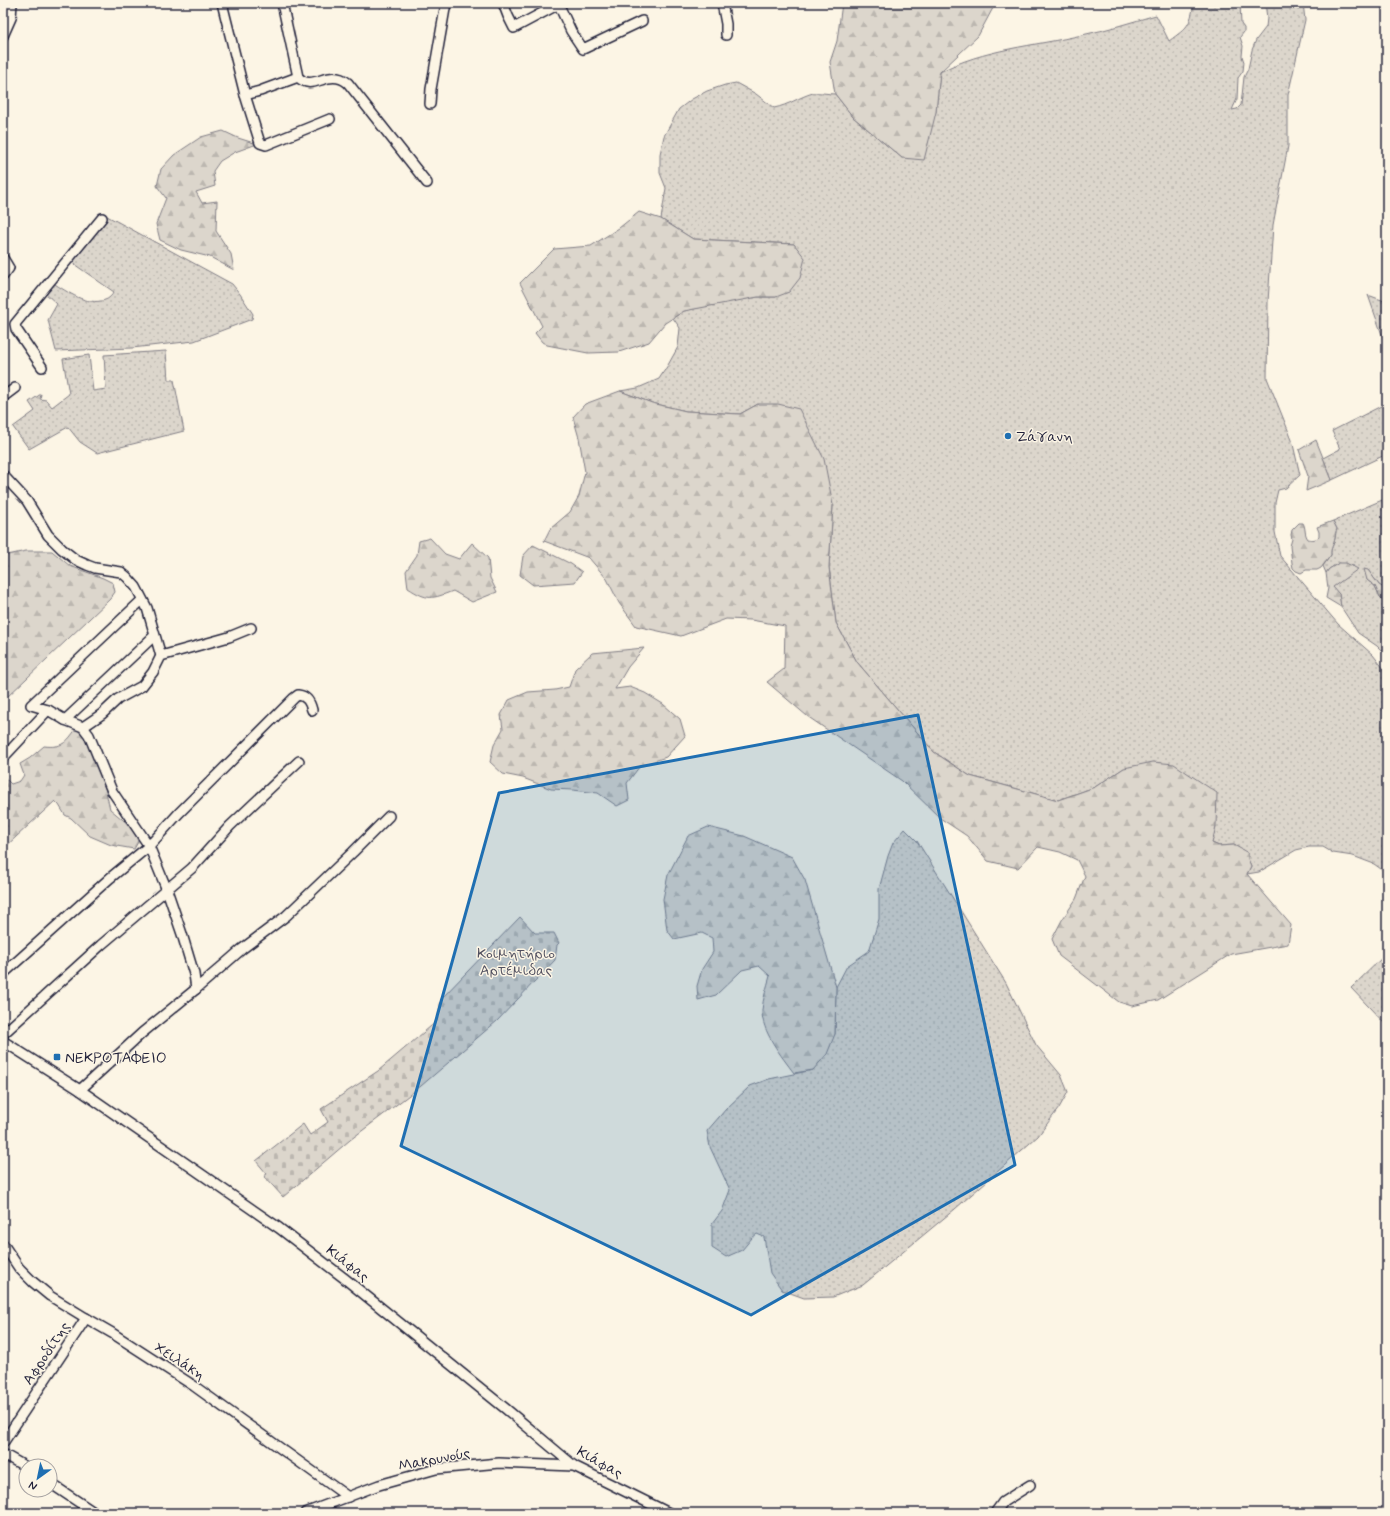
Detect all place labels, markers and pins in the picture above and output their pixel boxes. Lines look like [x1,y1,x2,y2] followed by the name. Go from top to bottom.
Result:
[1016,427,1073,447] place label: Ζάγανη
[1003,431,1013,441] marker: Ζάγανη
[65,1048,167,1068] place label: ΝΕΚΡΟΤΑΦΕΙΟ
[52,1052,62,1062] marker: ΝΕΚΡΟΤΑΦΕΙΟ

